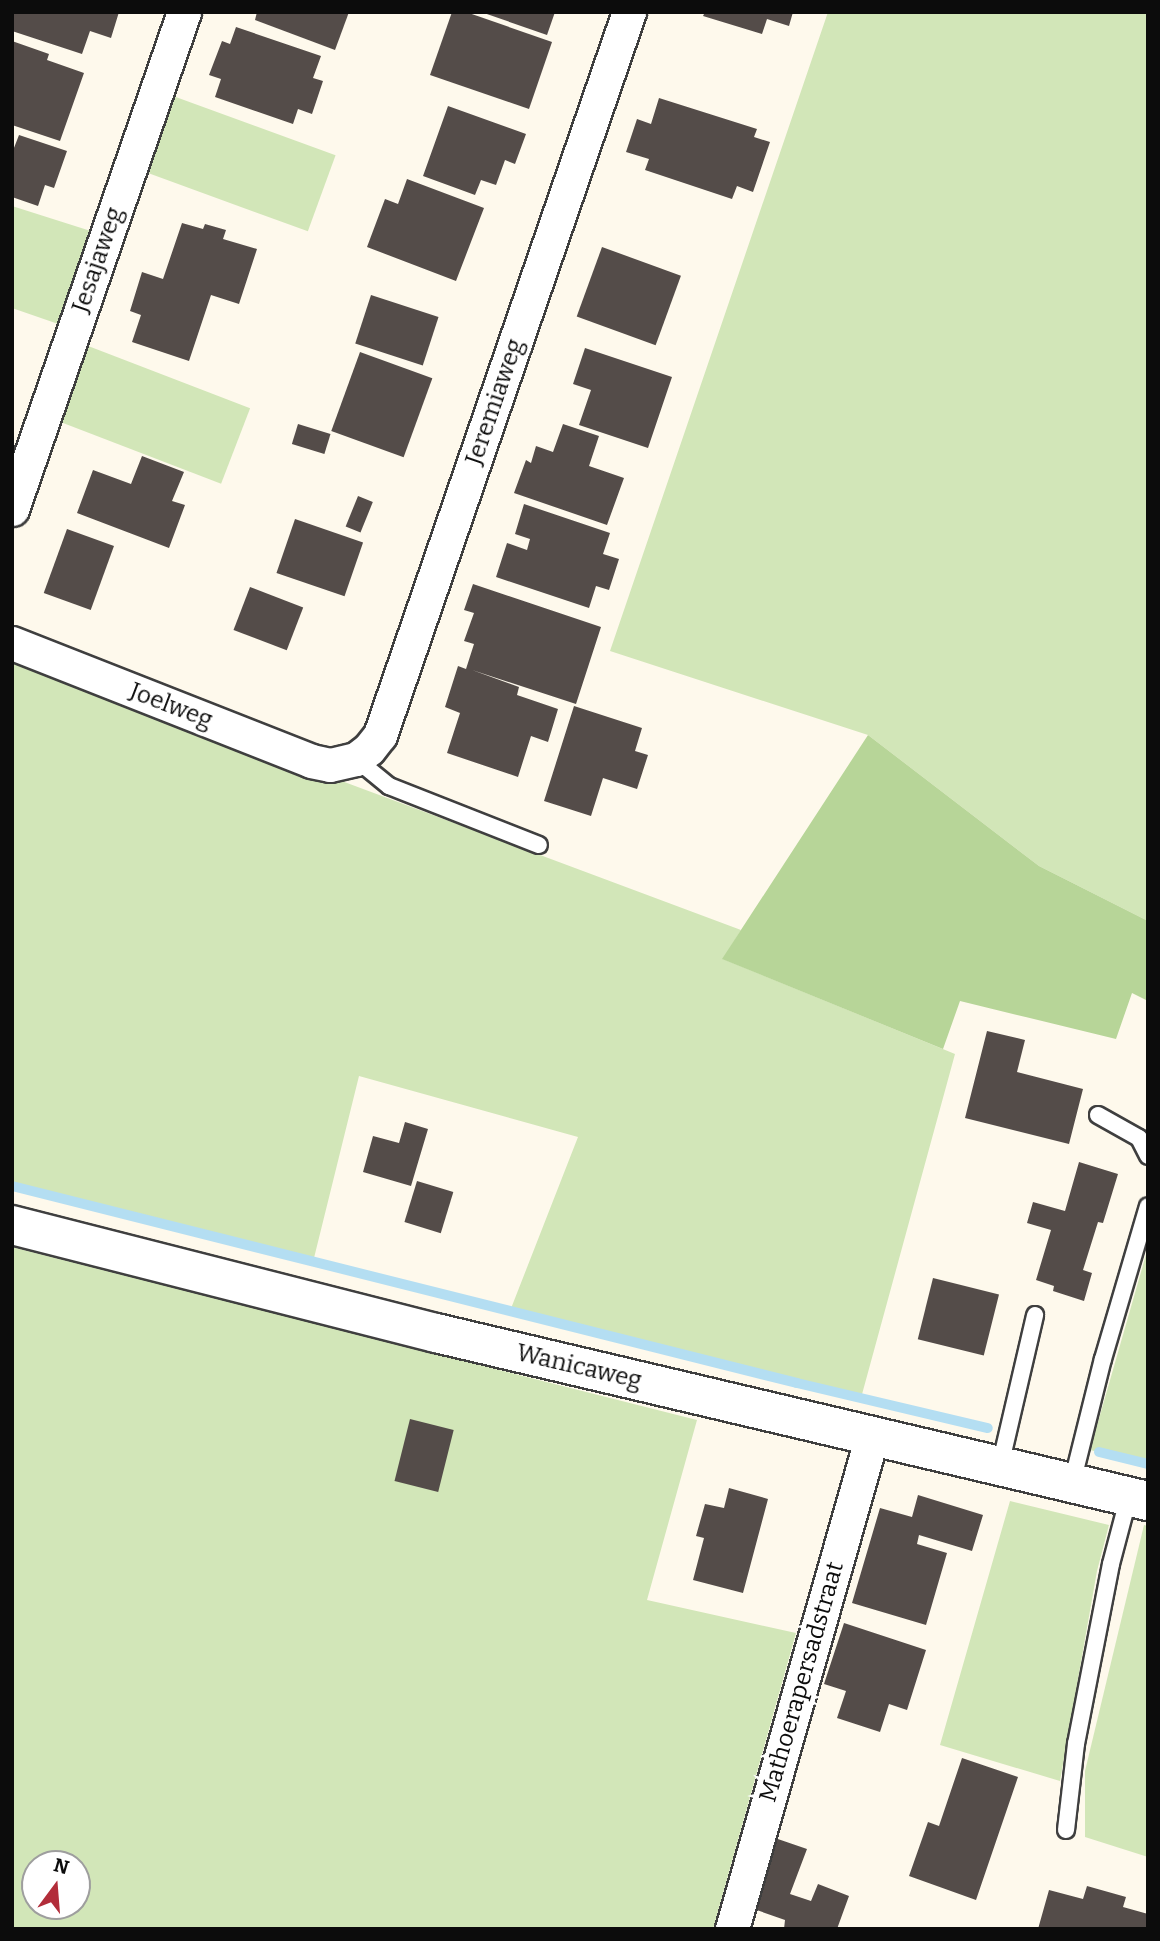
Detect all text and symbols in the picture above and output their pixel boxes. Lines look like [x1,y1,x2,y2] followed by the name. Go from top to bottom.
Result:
[67,203,129,317] street label: Jesajaweg
[460,335,530,469] street label: Jeremiaweg
[126,677,216,735] street label: Joelweg
[514,1339,644,1395] street label: Wanicaweg
[754,1558,850,1806] street label: Mathoerapersadstraat
[21,1850,91,1920] north arrow
[51,1853,72,1879] text: N

